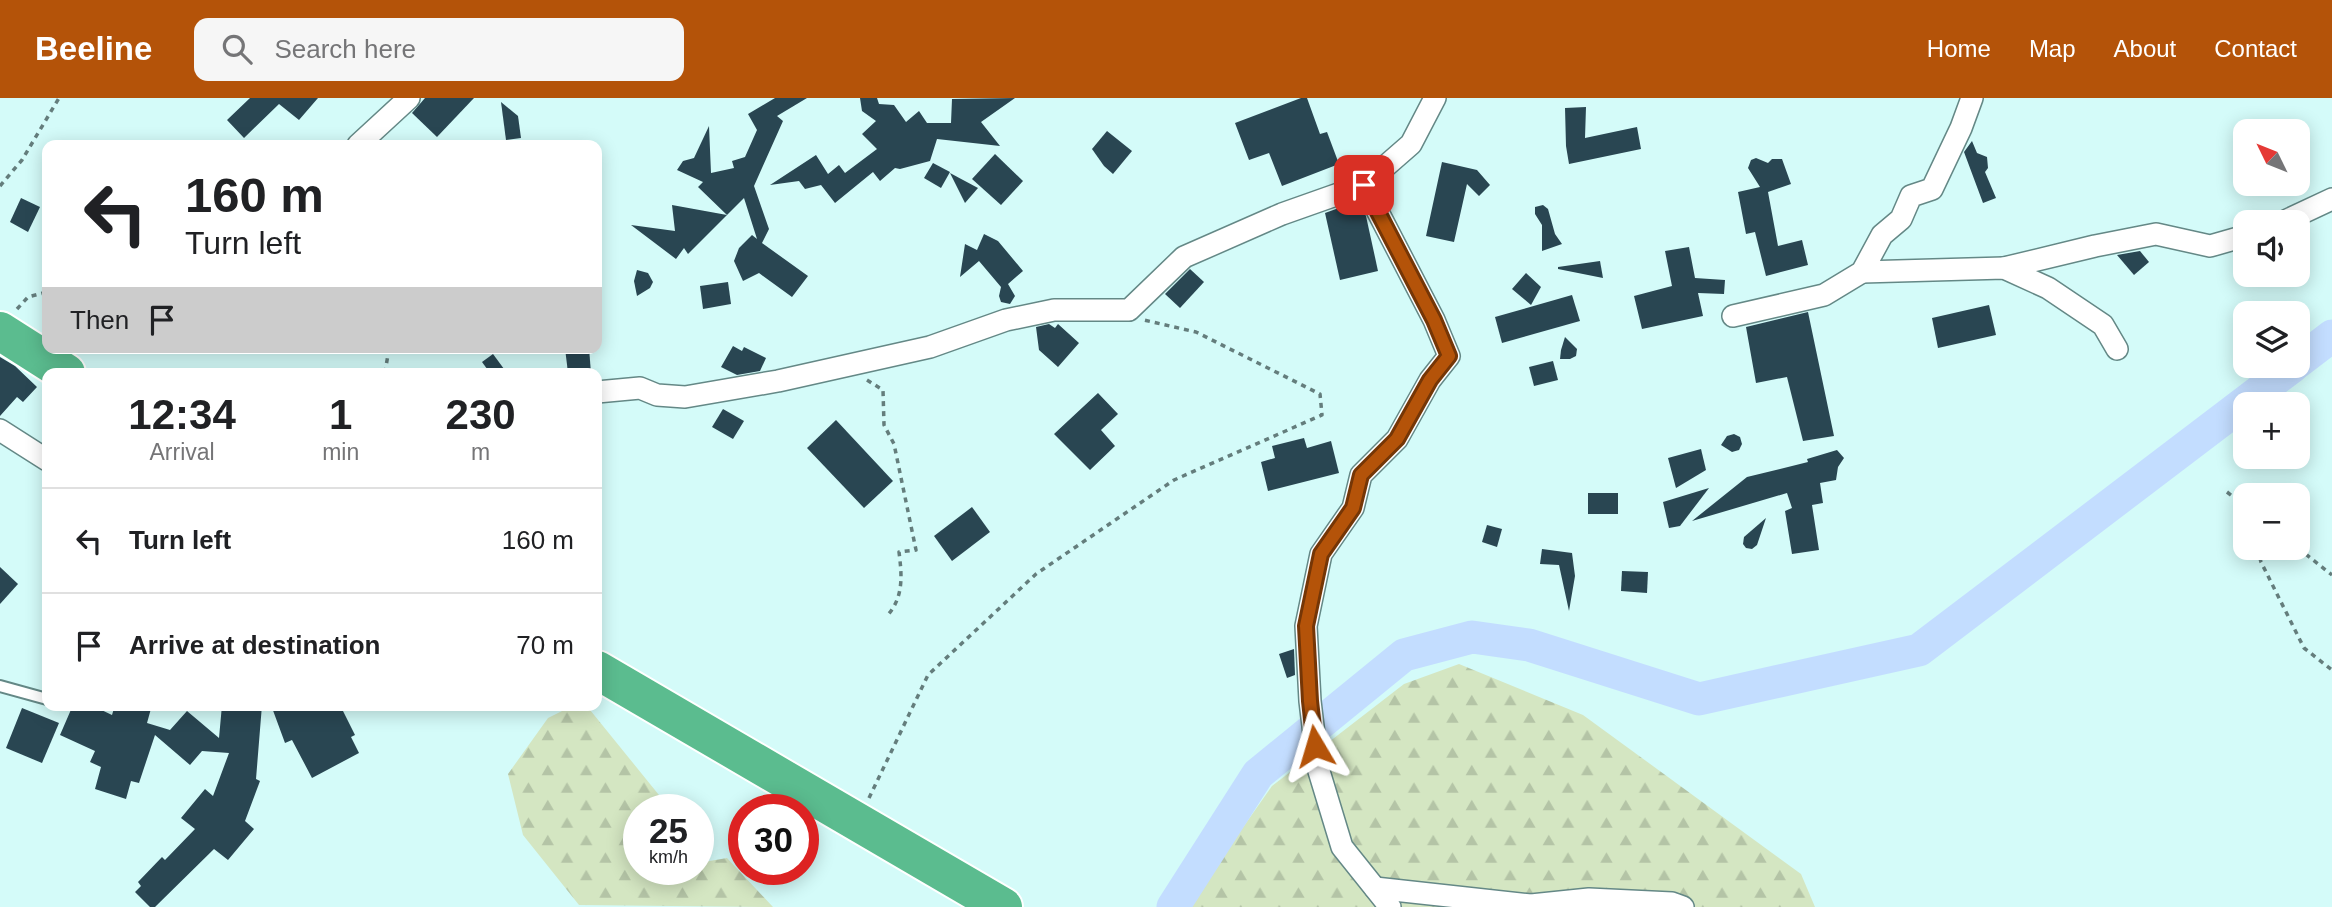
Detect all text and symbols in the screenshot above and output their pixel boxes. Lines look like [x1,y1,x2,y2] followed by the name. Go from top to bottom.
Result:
[194,18,684,81] search box
[35,30,152,67] text: Beeline
[218,30,256,68] icon: search
[274,34,416,64] text: Search here
[1927,35,1991,62] text: Home
[2029,35,2076,62] text: Map
[2114,35,2176,62] text: About
[2214,35,2297,62] text: Contact
[2233,119,2310,196] north arrow
[2233,119,2310,560] map controls
[1334,155,1394,215] pin
[1345,166,1383,204] icon: arrive
[70,168,161,259] icon: left
[185,168,324,222] text: 160 m
[2233,210,2310,287] button: sound
[185,225,301,261] text: Turn left
[143,301,181,339] icon: arrive
[2233,301,2310,378] button: layers
[70,305,129,335] text: Then
[128,391,236,438] text: 12:34
[329,391,352,438] text: 1
[446,391,516,438] text: 230
[2233,392,2310,469] button: +
[149,439,215,465] text: Arrival
[322,439,359,465] text: min
[471,439,490,465] text: m
[2233,483,2310,560] button: −
[70,522,108,560] icon: left
[129,525,231,555] text: Turn left
[502,525,574,555] text: 160 m
[70,627,108,665] icon: arrive
[129,630,380,660] text: Arrive at destination
[516,630,574,660] text: 70 m
[1278,709,1352,783] position arrow
[728,794,819,885] speed limit sign: 30
[649,811,688,850] text: 25
[649,847,688,867] text: km/h

